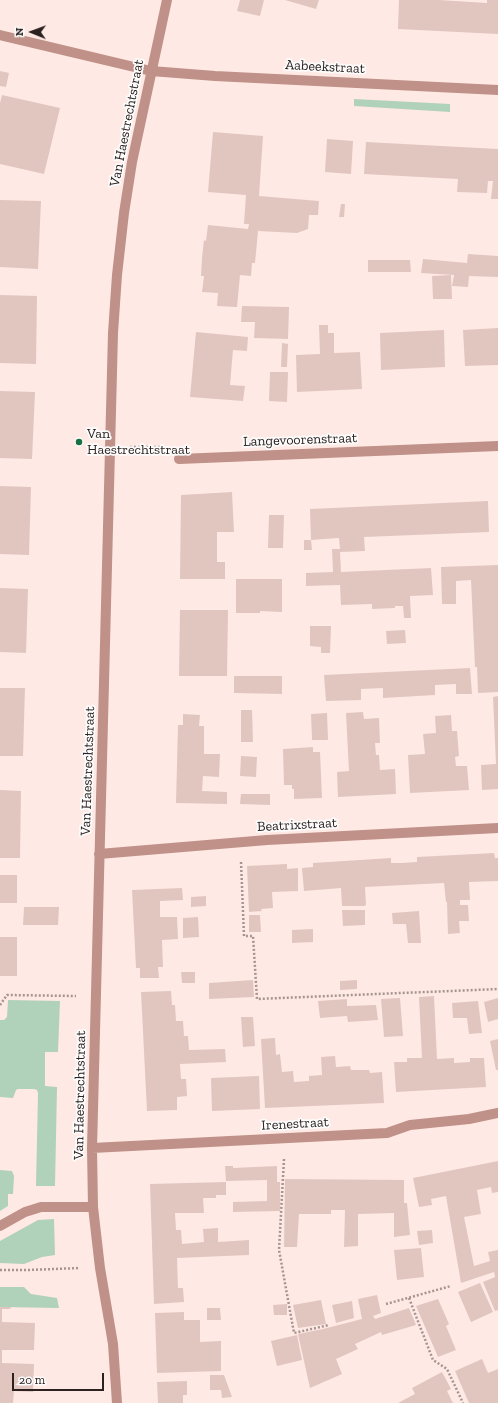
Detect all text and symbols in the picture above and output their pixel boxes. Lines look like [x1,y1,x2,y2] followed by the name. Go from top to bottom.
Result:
[12,12,52,52] north arrow
[13,27,26,36] text: N
[285,57,365,77] street label: Aabeekstraat
[106,58,148,188] street label: Van Haestrechtstraat
[87,426,190,458] place label: Van Haestrechtstraat
[243,430,357,450] street label: Langevoorenstraat
[74,437,84,447] marker: Van Haestrechtstraat
[77,706,99,836] street label: Van Haestrechtstraat
[257,815,337,835] street label: Beatrixstraat
[70,1030,90,1160] street label: Van Haestrechtstraat
[261,1114,329,1134] street label: Irenestraat
[14,1365,106,1391] scale bar
[19,1373,45,1387] text: 20 m

